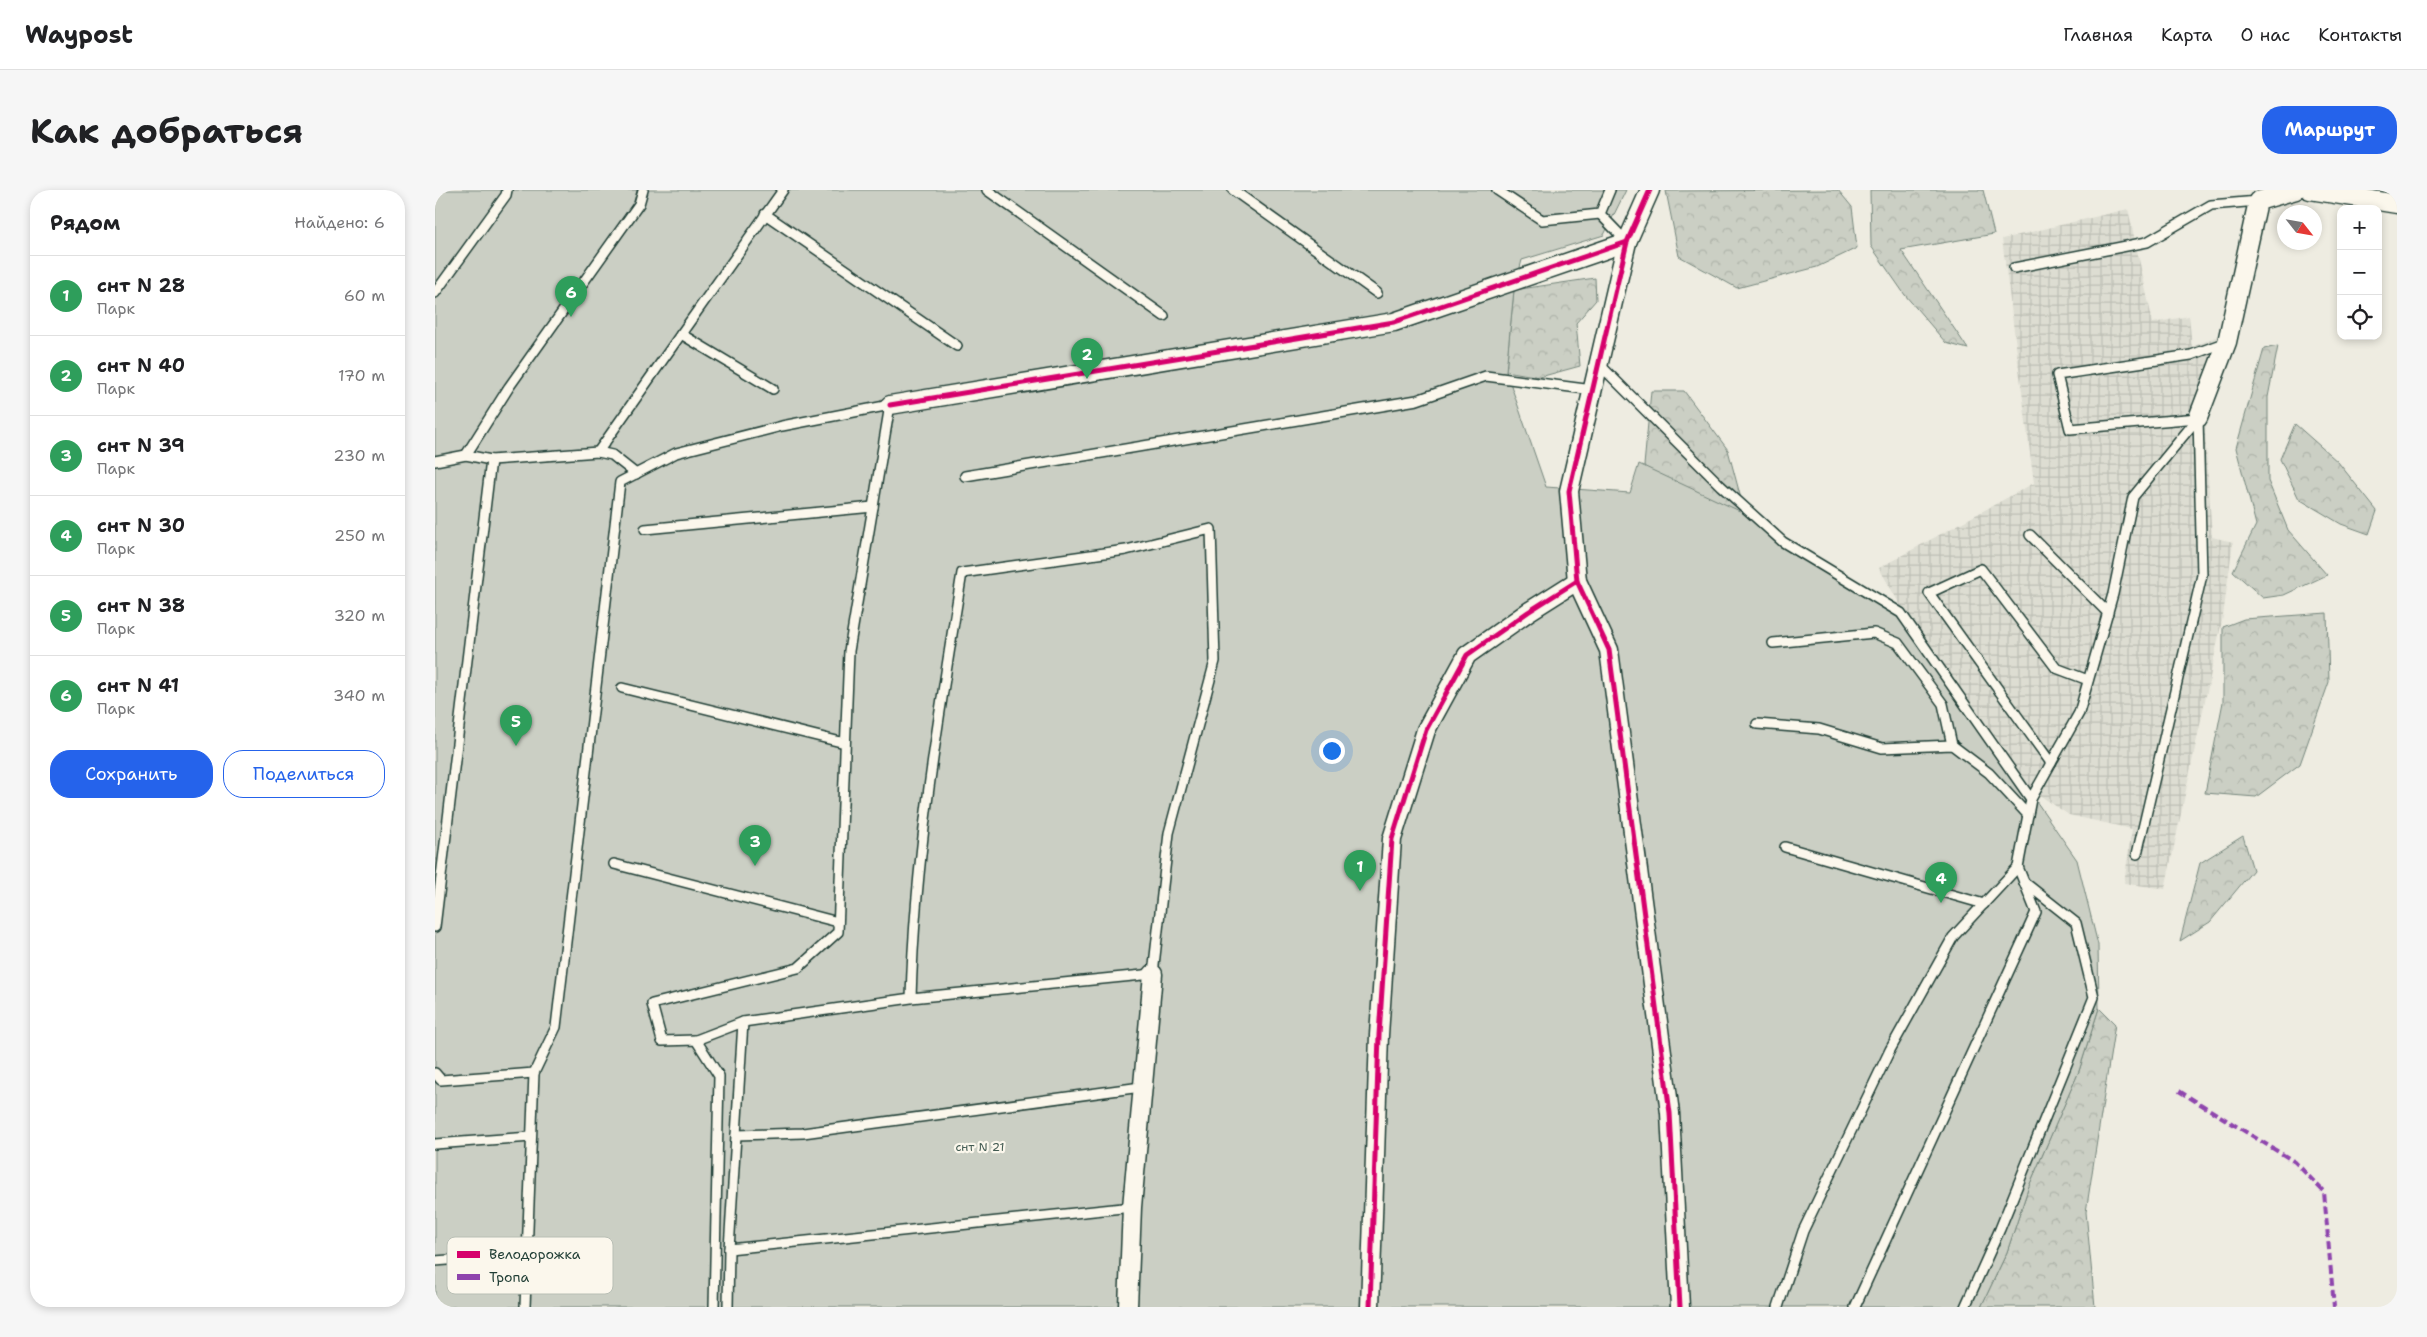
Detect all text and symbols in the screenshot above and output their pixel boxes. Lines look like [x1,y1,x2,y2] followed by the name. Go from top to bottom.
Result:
[25,19,133,51] text: Waypost
[2063,23,2133,47] text: Главная
[2161,23,2213,47] text: Карта
[2241,23,2290,47] text: О нас
[2318,23,2402,47] text: Контакты
[2262,106,2397,154] button: Маршрут
[30,107,303,154] text: Как добраться
[2277,205,2322,250] north arrow
[2337,205,2382,340] map controls
[2337,205,2382,250] button: +
[50,209,120,237] text: Рядом
[294,212,385,233] text: Найдено: 6
[2337,250,2382,295] button: −
[97,273,185,298] text: снт N 28
[555,276,587,317] pin: 6
[62,285,70,306] text: 1
[344,285,385,306] text: 60 m
[2337,295,2382,340] button: locate
[97,298,135,319] text: Парк
[1071,338,1103,379] pin: 2
[97,353,185,378] text: снт N 40
[60,365,72,386] text: 2
[338,365,385,386] text: 170 m
[97,378,135,399] text: Парк
[97,433,185,458] text: снт N 39
[60,445,72,466] text: 3
[333,445,385,466] text: 230 m
[97,458,135,479] text: Парк
[97,513,185,538] text: снт N 30
[60,525,72,546] text: 4
[334,525,385,546] text: 250 m
[97,538,135,559] text: Парк
[97,593,185,618] text: снт N 38
[61,605,71,626] text: 5
[334,605,385,626] text: 320 m
[97,618,135,639] text: Парк
[97,673,179,698] text: снт N 41
[60,685,72,706] text: 6
[333,685,385,706] text: 340 m
[97,698,135,719] text: Парк
[500,705,532,746] pin: 5
[1319,738,1345,764] your location
[50,750,213,798] button: Сохранить
[223,750,385,798] button: Поделиться
[739,825,771,866] pin: 3
[1344,850,1376,891] pin: 1
[1925,862,1957,903] pin: 4
[955,1139,1005,1155] park label: снт N 21
[447,1237,613,1294] legend
[489,1245,581,1263] text: Велодорожка
[489,1268,530,1286] text: Тропа

